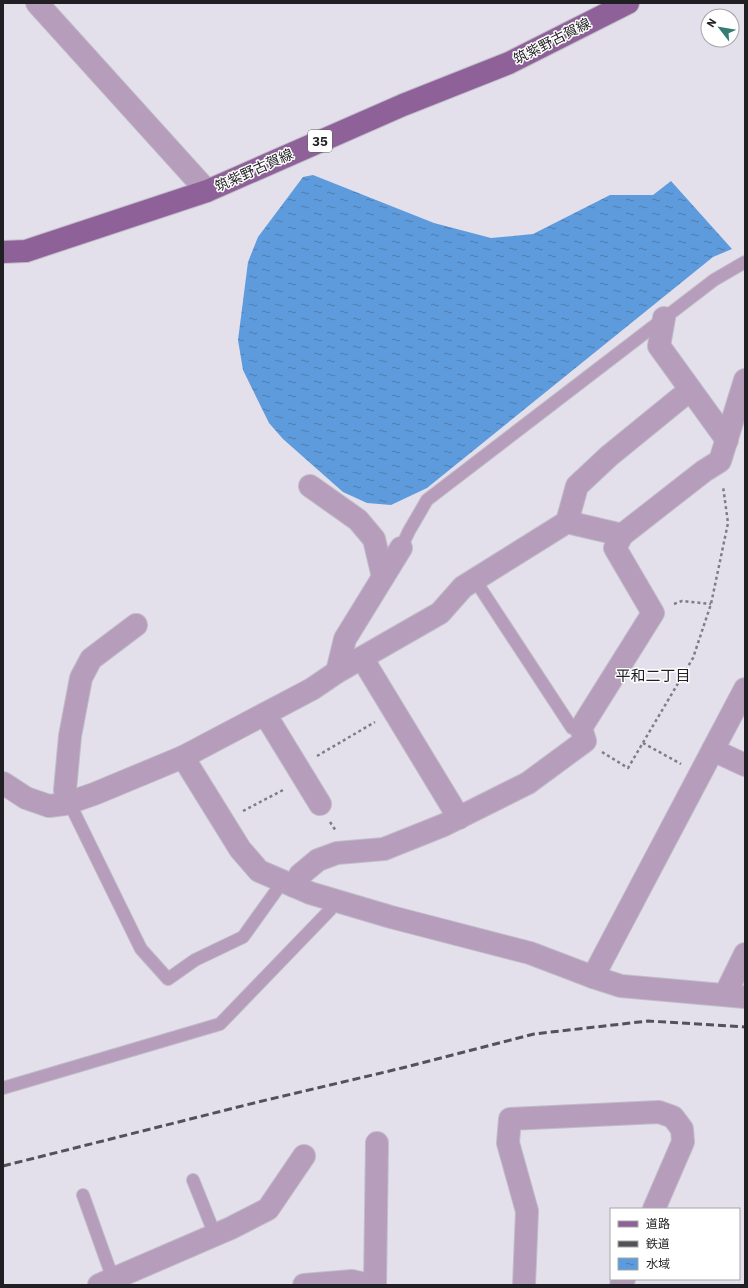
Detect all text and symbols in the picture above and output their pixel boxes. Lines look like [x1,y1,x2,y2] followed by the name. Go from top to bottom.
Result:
[700,8,740,48] north arrow
[510,14,594,68] street label: 筑紫野古賀線
[703,16,719,30] text: N
[308,130,332,152] road number: 35
[212,145,296,195] street label: 筑紫野古賀線
[615,666,691,685] district label: 平和二丁目
[610,1208,740,1280] legend
[646,1216,670,1231] text: 道路
[646,1236,670,1251] text: 鉄道
[646,1256,670,1271] text: 水域

